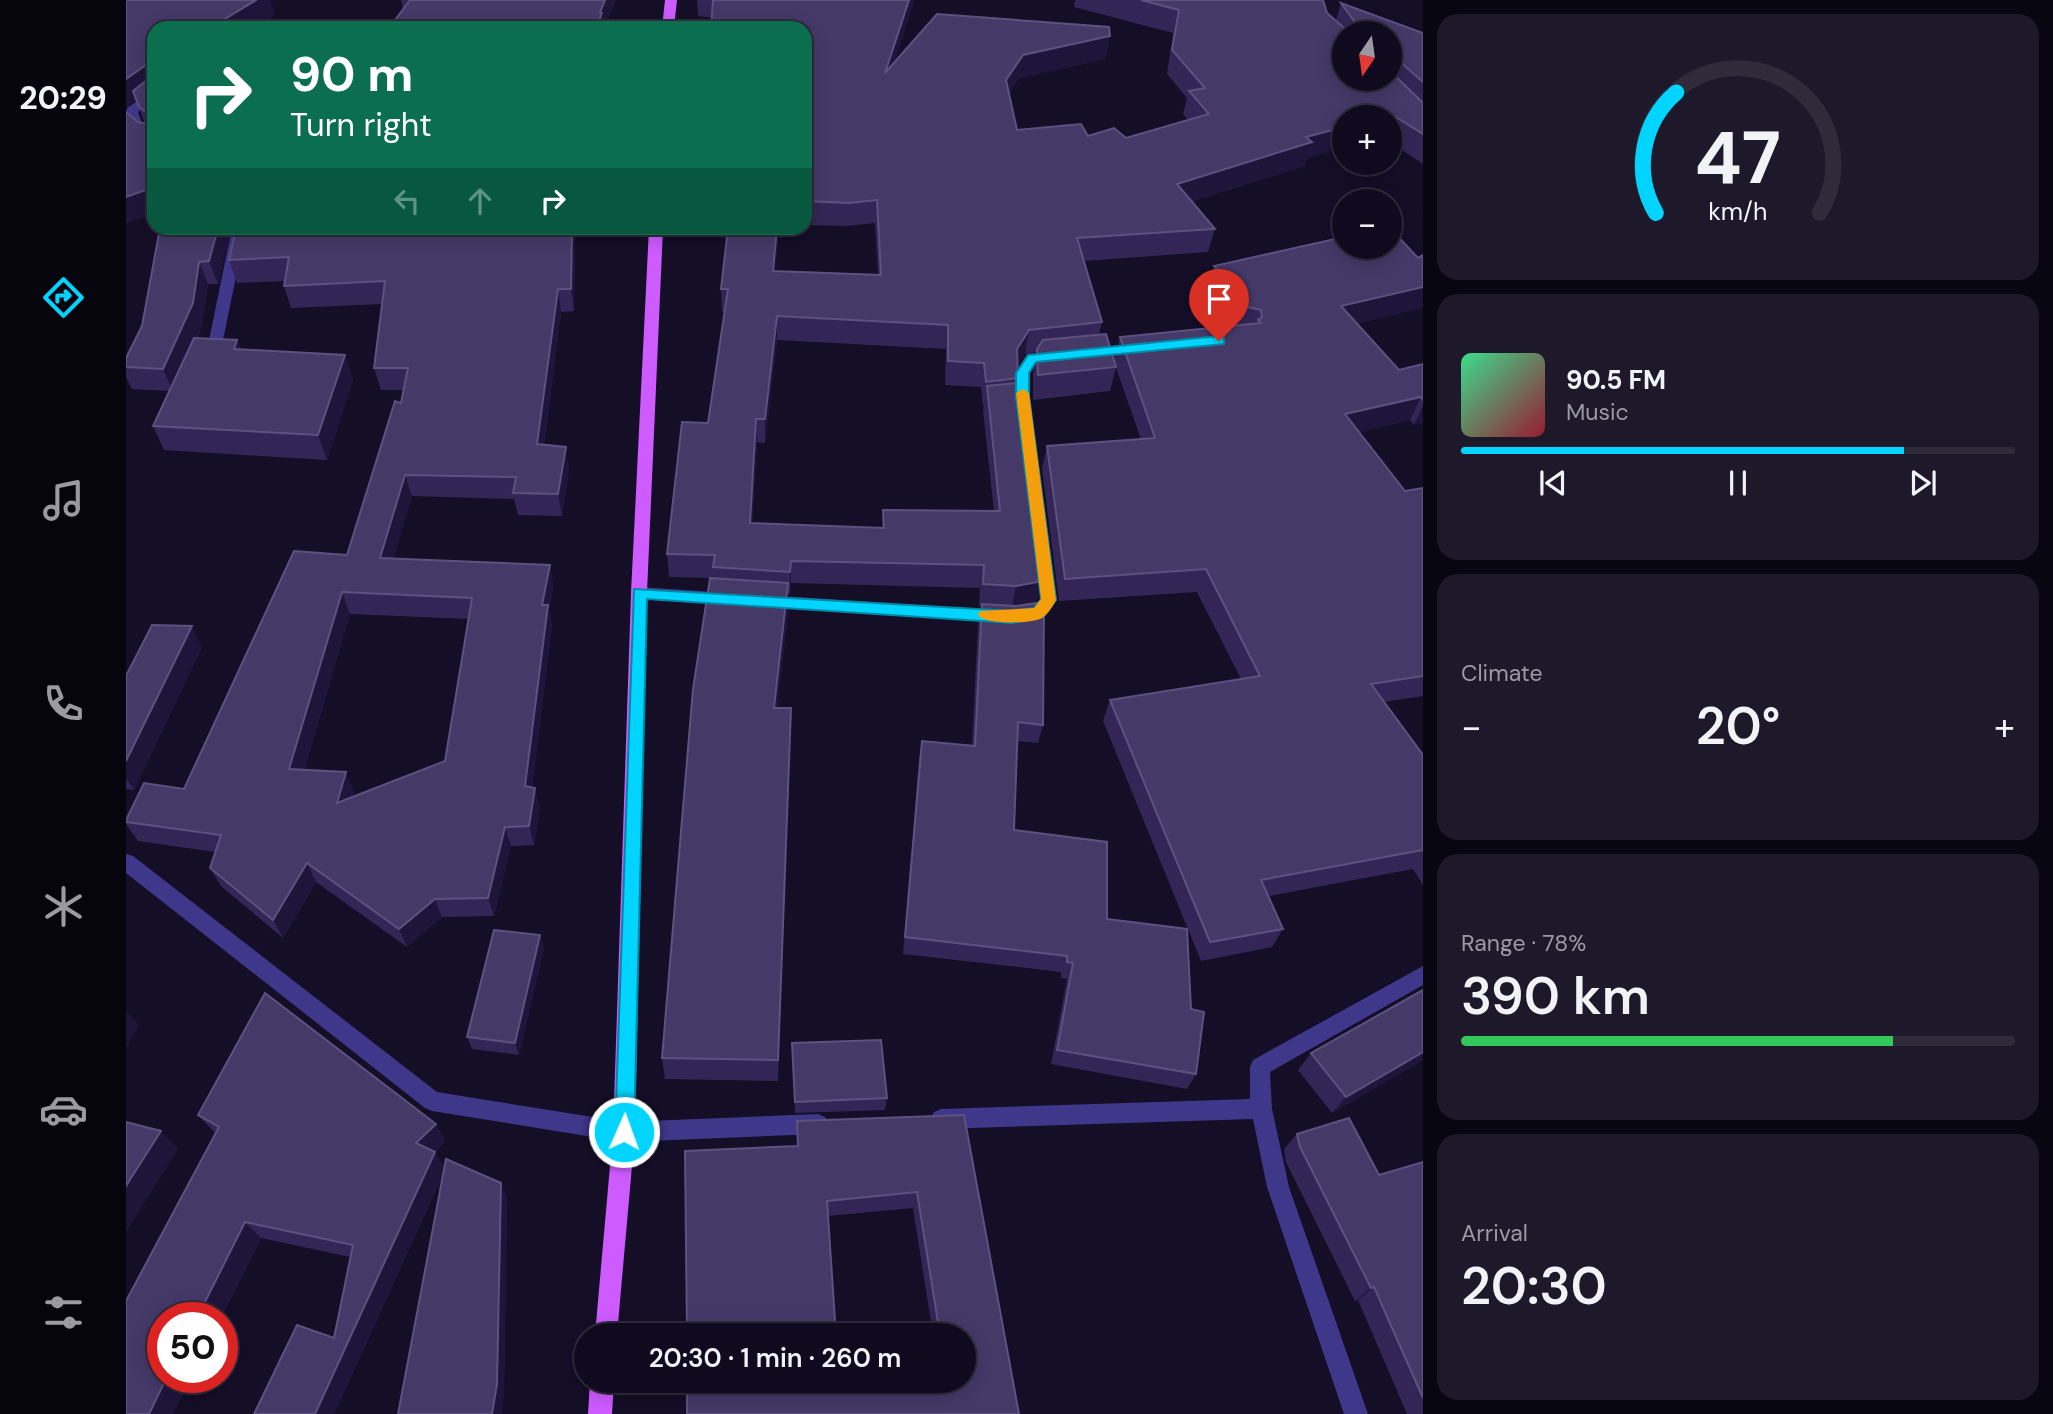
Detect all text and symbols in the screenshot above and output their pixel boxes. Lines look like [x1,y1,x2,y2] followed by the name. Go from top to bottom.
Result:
[1332,21,1402,91] north arrow
[1332,21,1402,259] map controls
[290,42,413,106] text: 90 m
[175,49,266,140] icon: right
[19,77,107,119] text: 20:29
[290,104,432,146] text: Turn right
[1332,105,1402,175] button: +
[1695,111,1781,206] text: 47
[388,182,426,220] icon: left
[461,182,499,220] icon: ahead
[534,182,572,220] icon: right
[1332,189,1402,259] button: −
[1708,195,1768,228] text: km/h
[1189,269,1249,341] pin
[39,273,88,322] icon: directions
[1200,280,1238,318] icon: arrive
[1566,363,1666,397] text: 90.5 FM
[1566,397,1629,427] text: Music
[1534,464,1572,502] icon: previous
[1719,464,1757,502] icon: pause
[1904,464,1942,502] icon: next
[39,476,88,525] icon: music
[1461,658,1543,688] text: Climate
[39,679,88,728] icon: phone
[1696,692,1780,760] text: 20°
[1461,702,1482,752] text: −
[1994,702,2015,752] text: +
[39,882,88,931] icon: climate
[1461,928,1586,958] text: Range · 78%
[1461,962,1650,1030] text: 390 km
[39,1085,88,1134] icon: car
[587,1095,661,1169] position arrow
[1461,1218,1528,1248] text: Arrival
[1461,1252,1607,1320] text: 20:30
[39,1288,88,1337] icon: filters
[147,1302,238,1393] speed limit sign: 50
[649,1341,901,1375] text: 20:30 · 1 min · 260 m

